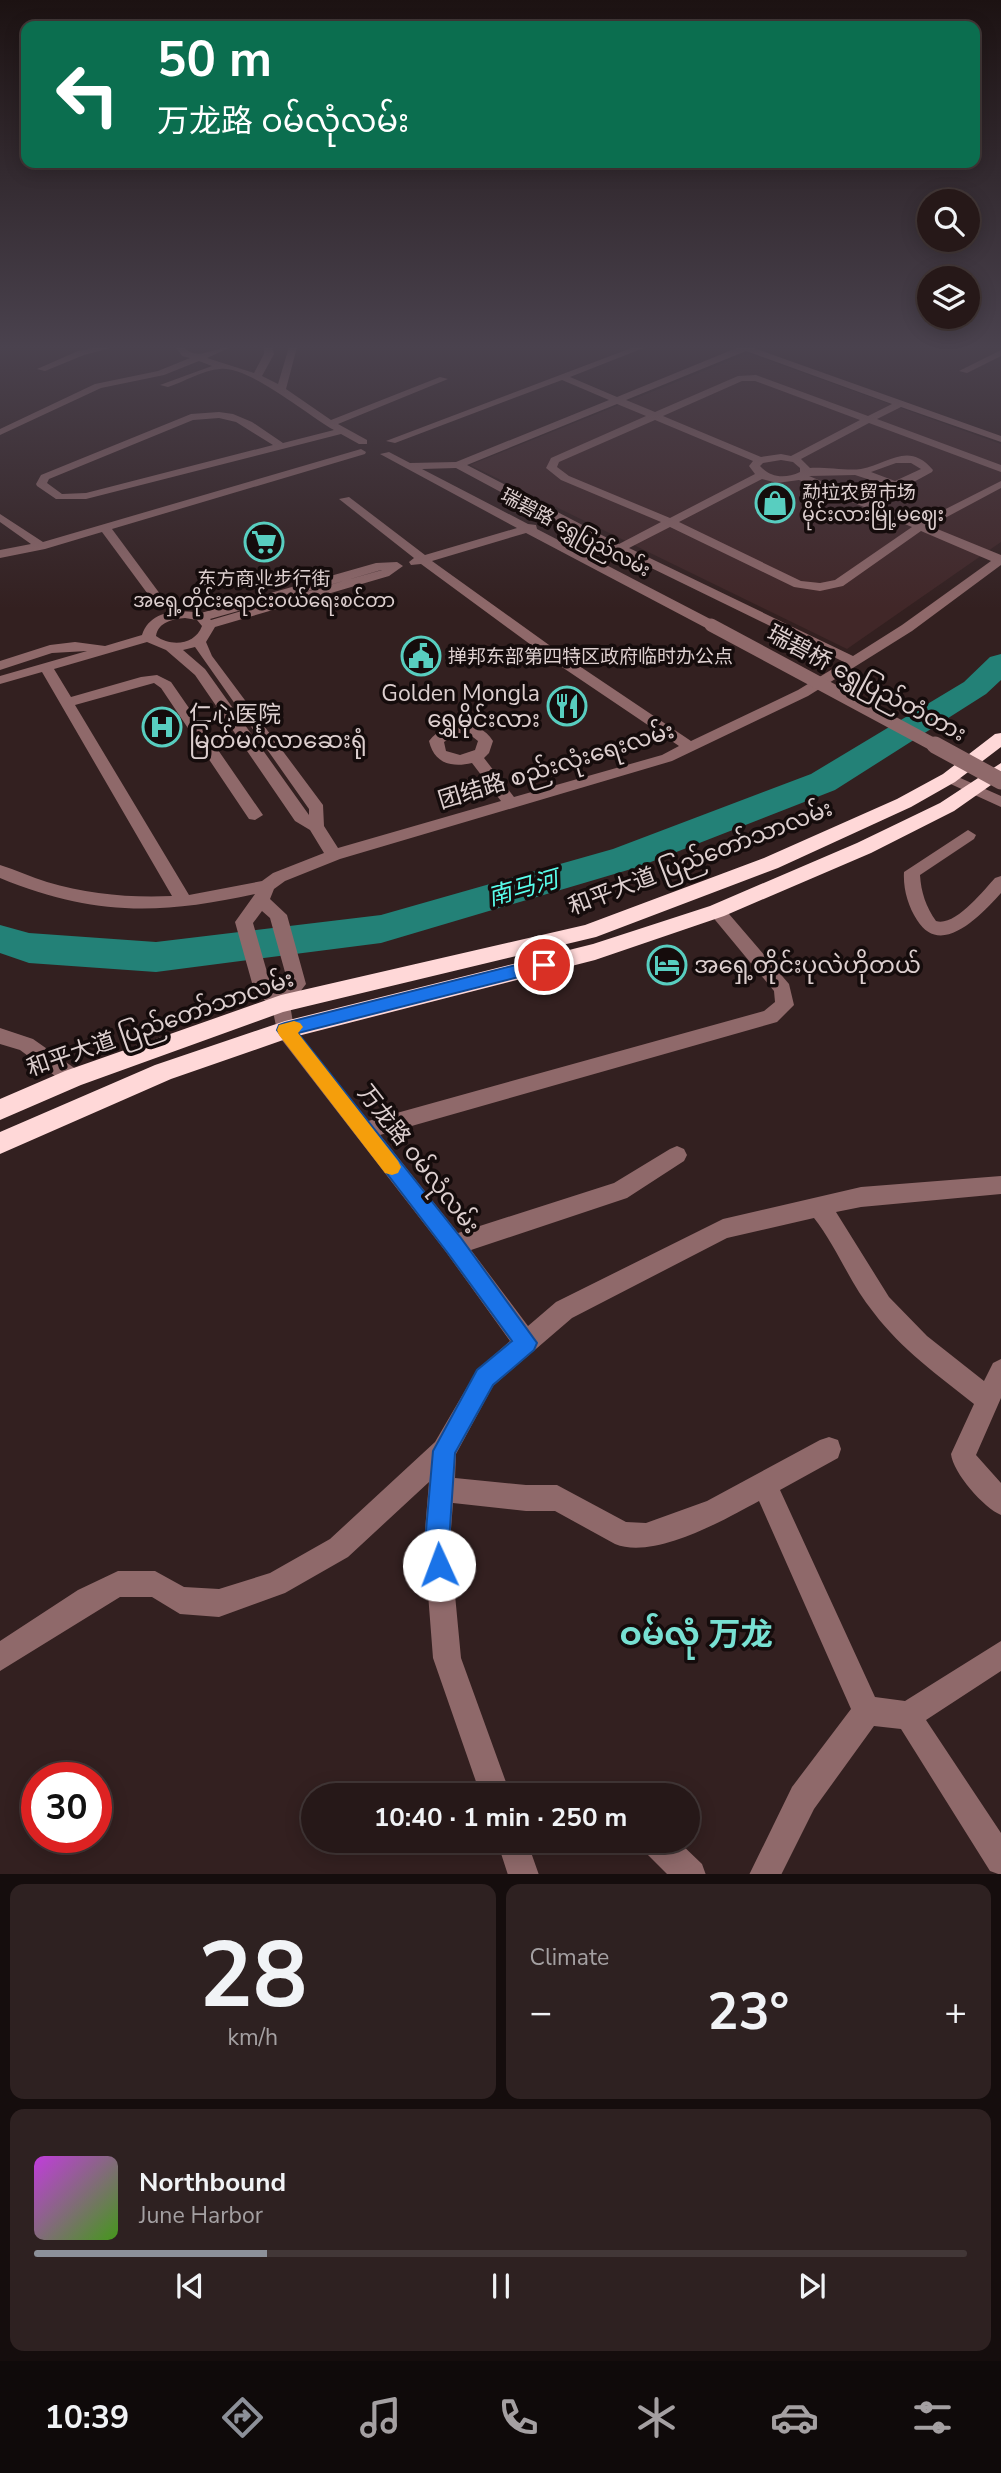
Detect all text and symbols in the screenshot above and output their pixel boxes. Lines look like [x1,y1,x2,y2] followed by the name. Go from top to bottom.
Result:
[157,26,272,93] text: 50 m
[42,49,133,140] icon: left
[157,100,409,143] text: 万龙路 ဝမ်လုံလမ်း
[917,189,980,329] map controls
[917,189,980,252] button: search
[917,266,980,329] button: layers
[802,480,944,531] place label: 勐拉农贸市场 မိုင်းလားမြို့မဈေး
[495,481,656,585] street label: 瑞碧路 ရွှေပြည်လမ်း
[754,482,796,524] shop icon: 勐拉农贸市场 မိုင်းလားမြို့မဈေး
[243,521,285,563] supermarket icon: 东方商业步行街 အရှေ့တိုင်းရောင်းဝယ်ရေးစင်တာ
[133,566,395,617] place label: 东方商业步行街 အရှေ့တိုင်းရောင်းဝယ်ရေးစင်တာ
[760,617,972,752] street label: 瑞碧桥 ရွှေပြည်တံတား
[400,635,442,677] public building icon: 掸邦东部第四特区政府临时办公点
[448,644,733,670] place label: 掸邦东部第四特区政府临时办公点
[381,678,540,738] place label: Golden Mongla ရွှေမိုင်းလား
[546,685,588,727] restaurant icon: Golden Mongla ရွှေမိုင်းလား
[189,699,367,759] place label: 仁心医院 မြတ်မင်္ဂလာဆေးရုံ
[141,706,183,748] hospital icon: 仁心医院 မြတ်မင်္ဂလာဆေးရုံ
[434,714,679,819] street label: 团结路 စည်းလုံးရေးလမ်း
[563,792,838,925] street label: 和平大道 ပြည်တော်သာလမ်း
[484,862,566,913] water label: 南马河
[514,935,574,995] pin
[646,944,688,986] hotel icon: အရှေ့တိုင်းပုလဲဟိုတယ်
[525,946,563,984] icon: arrive
[694,949,921,984] place label: အရှေ့တိုင်းပုလဲဟိုတယ်
[22,962,299,1087] street label: 和平大道 ပြည်တော်သာလမ်း
[348,1078,487,1242] street label: 万龙路 ဝမ်လုံလမ်း
[402,1528,476,1602] position arrow
[620,1612,772,1660] district label: ဝမ်လုံ 万龙
[21,1762,112,1853] speed limit sign: 30
[374,1800,627,1835] text: 10:40 · 1 min · 250 m
[198,1914,307,2038] text: 28
[530,1942,609,1973] text: Climate
[707,1976,789,2047] text: 23°
[530,1987,552,2038] text: −
[944,1987,967,2038] text: +
[227,2022,278,2053] text: km/h
[139,2165,286,2200] text: Northbound
[139,2200,263,2231] text: June Harbor
[171,2267,209,2305] icon: previous
[482,2267,520,2305] icon: pause
[793,2267,831,2305] icon: next
[218,2393,267,2442] icon: directions
[356,2393,405,2442] icon: music
[494,2393,543,2442] icon: phone
[632,2393,681,2442] icon: climate
[770,2393,819,2442] icon: car
[908,2393,957,2442] icon: filters
[44,2396,129,2439] text: 10:39

